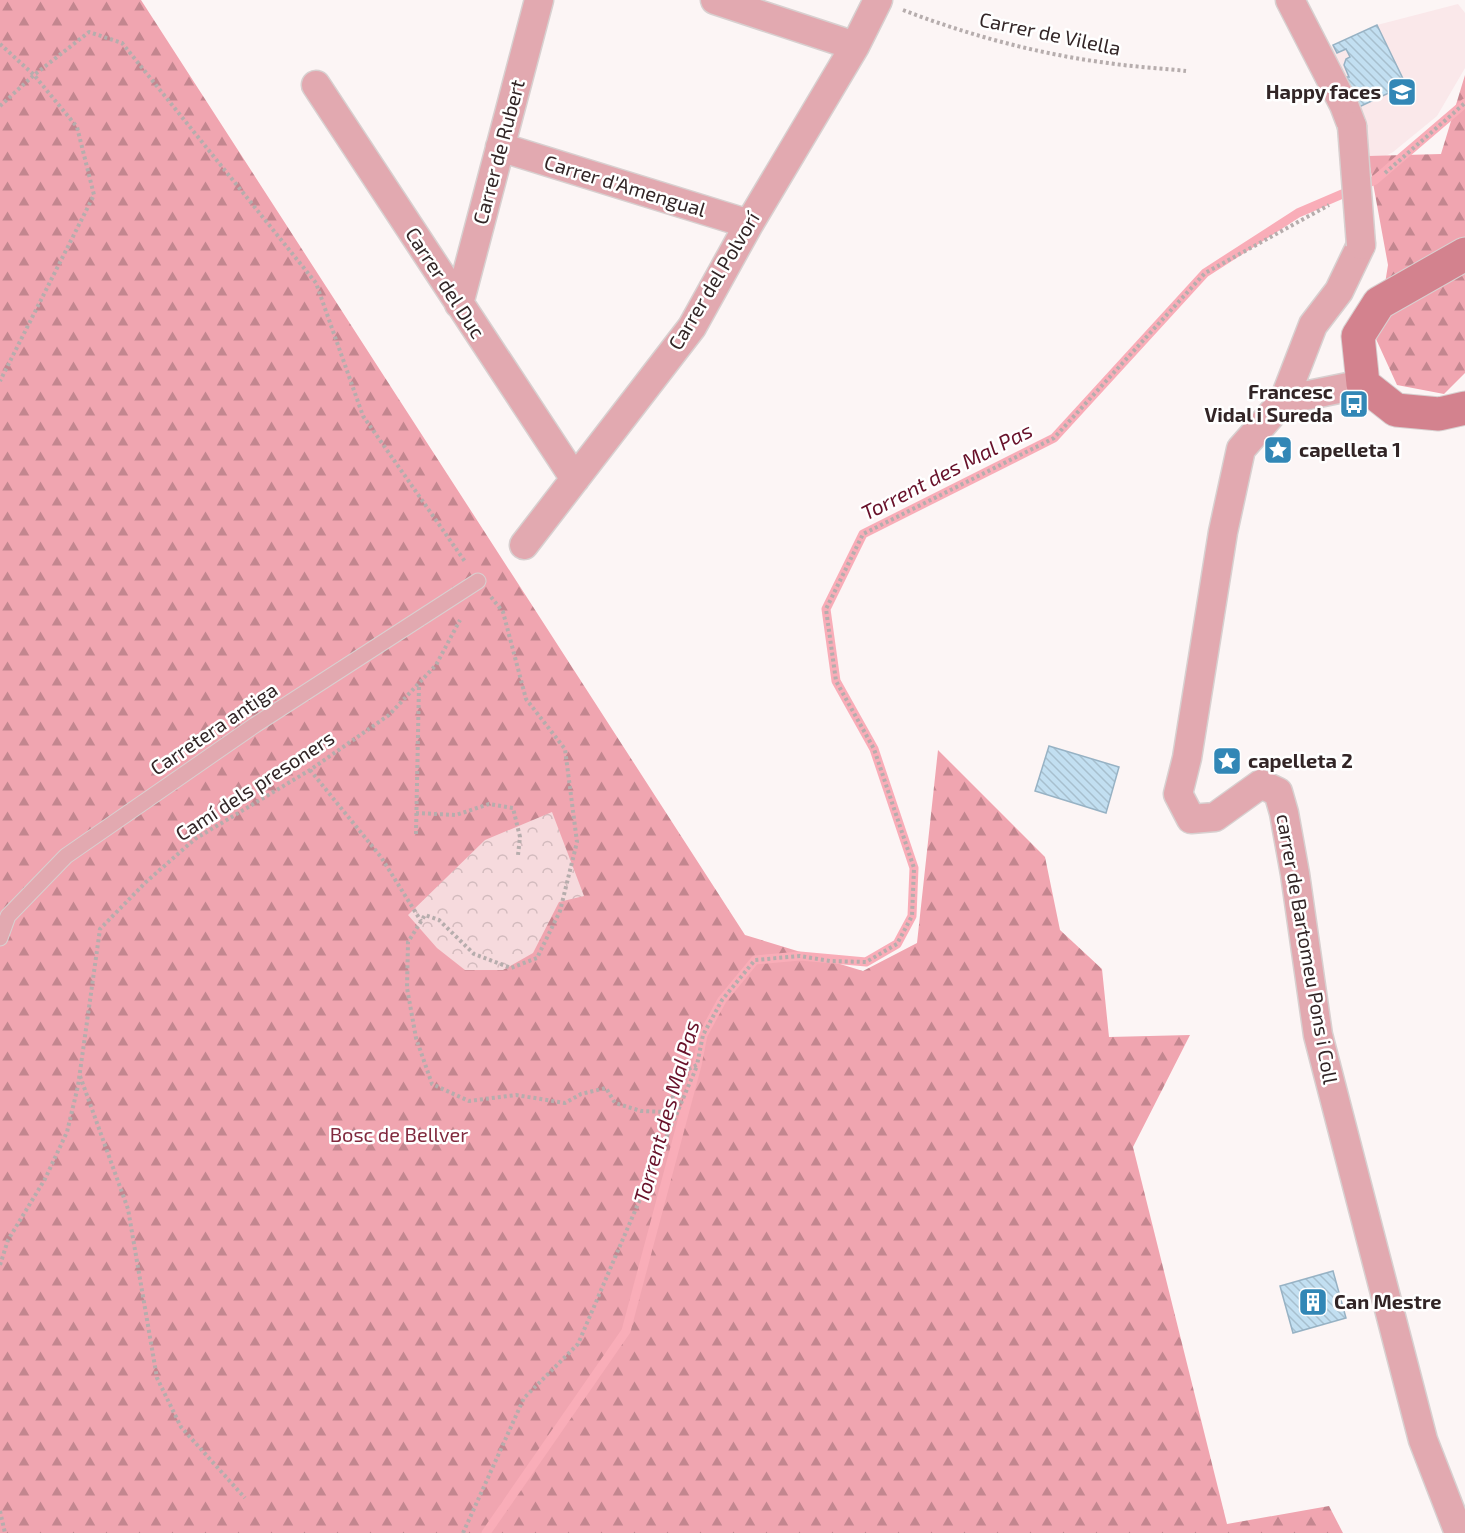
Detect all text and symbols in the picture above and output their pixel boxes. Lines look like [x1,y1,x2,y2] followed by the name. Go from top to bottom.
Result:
[977,6,1123,60] street label: Carrer de Vilella
[467,76,529,227] street label: Carrer de Rubert
[1386,76,1418,108] school or university icon: Happy faces
[1266,79,1381,104] place label: Happy faces
[542,149,709,221] street label: Carrer d'Amengual
[663,206,764,354] street label: Carrer del Polvorí
[401,222,491,343] street label: Carrer del Duc
[1204,379,1333,426] place label: Francesc Vidal i Sureda
[1338,388,1370,420] bus stop icon: Francesc Vidal i Sureda
[857,417,1036,525] water label: Torrent des Mal Pas
[1262,434,1294,466] place icon: capelleta 1
[1299,437,1401,461] place label: capelleta 1
[145,677,281,779] street label: Carretera antiga
[171,725,338,845] street label: Camí dels presoners
[1211,745,1243,777] place icon: capelleta 2
[1248,748,1353,772] place label: capelleta 2
[1272,812,1344,1086] street label: carrer de Bartomeu Pons i Coll
[628,1018,704,1206] water label: Torrent des Mal Pas
[330,1122,468,1146] park label: Bosc de Bellver
[1297,1286,1329,1318] building icon: Can Mestre
[1334,1289,1442,1313] place label: Can Mestre

